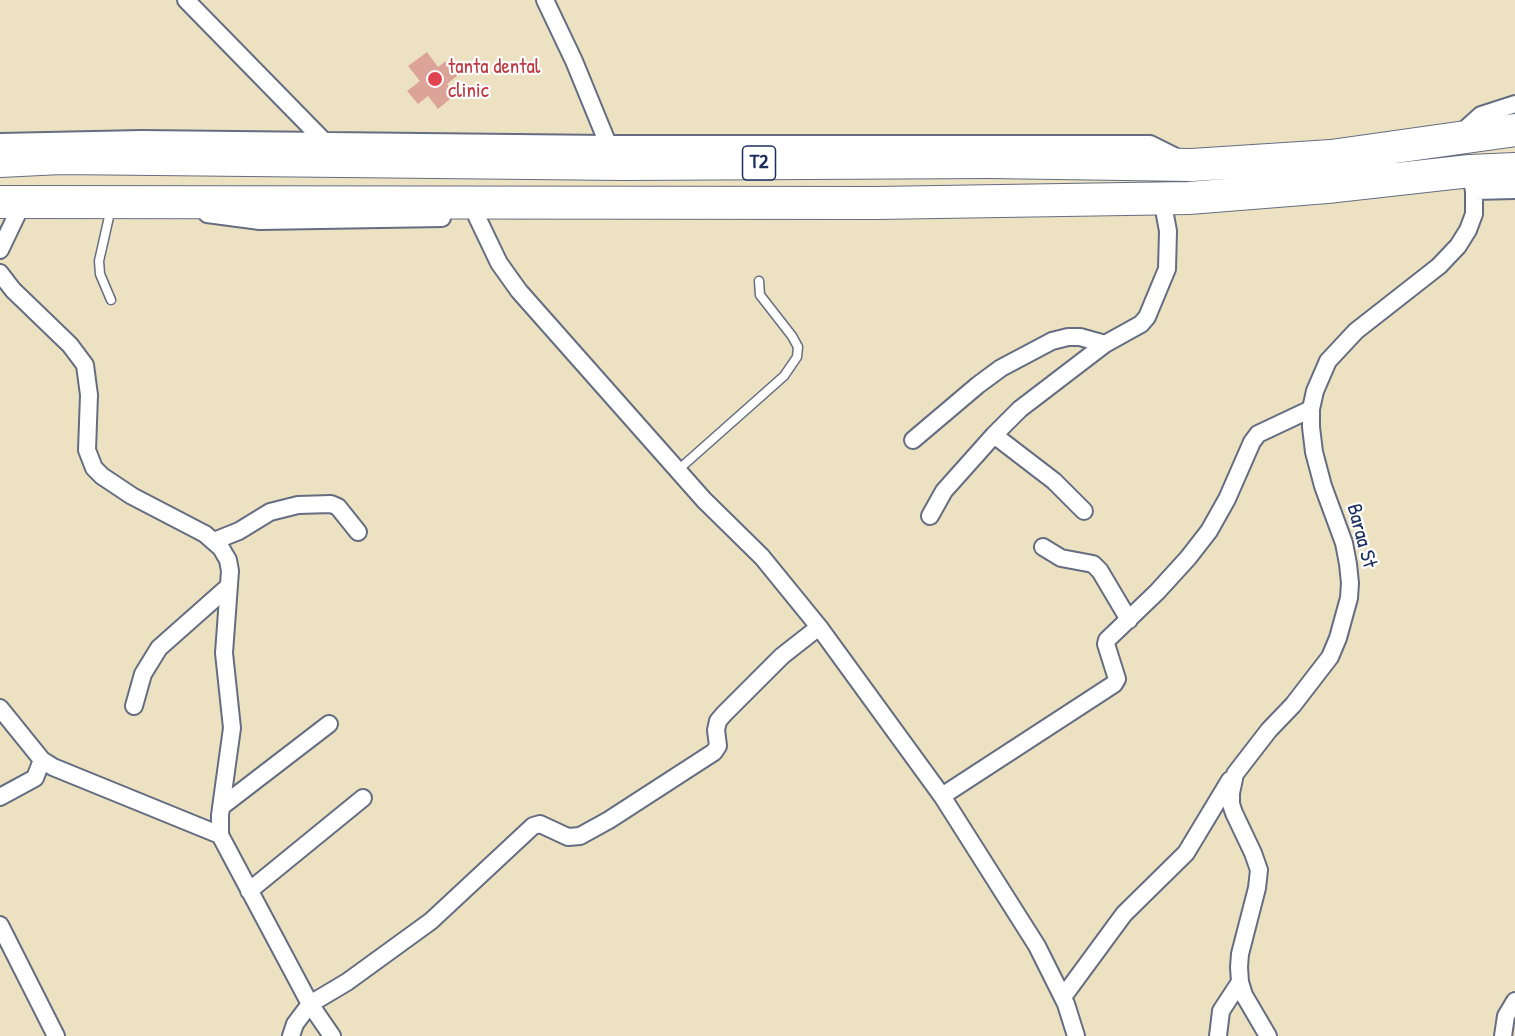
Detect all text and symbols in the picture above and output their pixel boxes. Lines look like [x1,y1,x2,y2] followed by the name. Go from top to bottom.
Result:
[448,54,540,104] place label: tanta dental clinic
[426,70,444,88] marker: tanta dental clinic
[742,146,776,180] road number: T2
[1340,501,1382,571] street label: Baraa St

